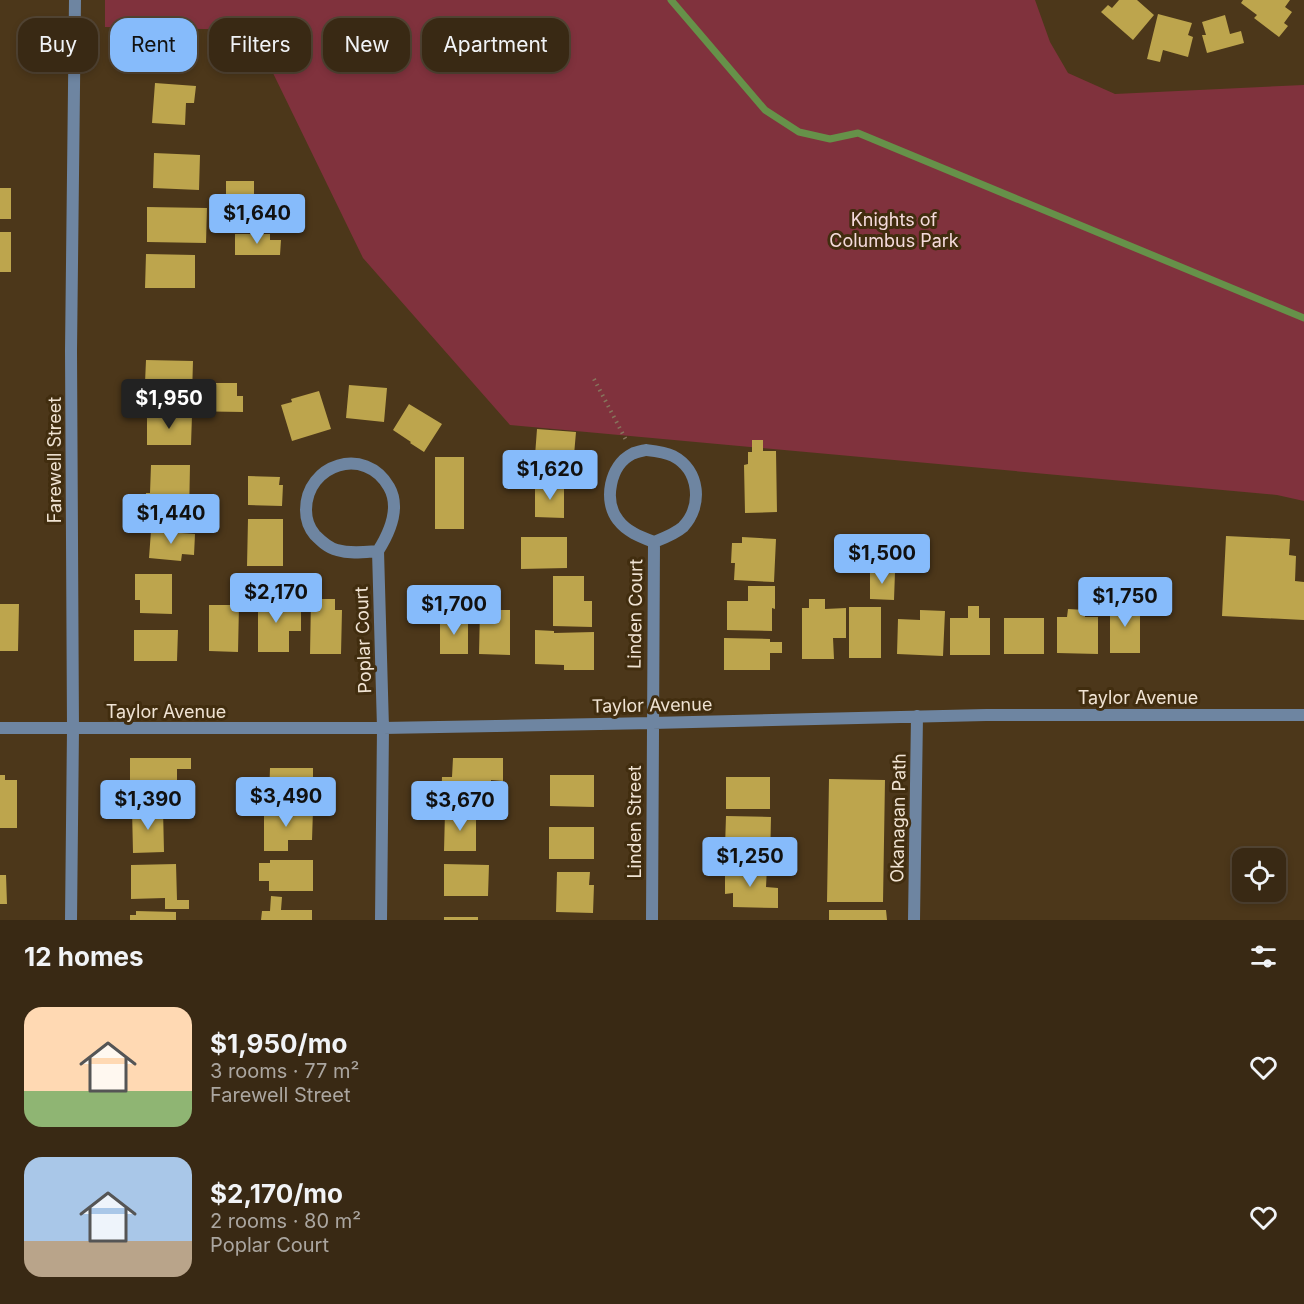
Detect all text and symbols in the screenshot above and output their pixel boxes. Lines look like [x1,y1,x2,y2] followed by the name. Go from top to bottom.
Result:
[18,18,98,72] chip: Buy
[110,18,197,72] chip: Rent
[209,18,311,72] chip: Filters
[323,18,410,72] chip: New
[422,18,569,72] chip: Apartment
[208,194,306,245] pin: $1,640
[223,201,291,225] text: $1,640
[829,209,959,251] park label: Knights of Columbus Park
[120,379,218,430] pin: $1,950
[135,386,203,410] text: $1,950
[44,397,65,523] street label: Farewell Street
[501,450,599,501] pin: $1,620
[517,457,583,481] text: $1,620
[122,494,220,545] pin: $1,440
[137,501,205,525] text: $1,440
[833,534,931,585] pin: $1,500
[848,541,916,565] text: $1,500
[624,559,646,669] street label: Linden Court
[227,573,325,624] pin: $2,170
[1076,577,1174,628] pin: $1,750
[244,580,308,604] text: $2,170
[1092,584,1158,608] text: $1,750
[405,585,503,636] pin: $1,700
[351,586,375,694] street label: Poplar Court
[421,592,487,616] text: $1,700
[1078,687,1198,708] street label: Taylor Avenue
[592,693,712,717] street label: Taylor Avenue
[106,701,226,722] street label: Taylor Avenue
[886,753,910,883] street label: Okanagan Path
[624,765,645,879] street label: Linden Street
[237,777,335,828] pin: $3,490
[99,780,197,831] pin: $1,390
[411,781,509,832] pin: $3,670
[250,784,322,808] text: $3,490
[114,787,182,811] text: $1,390
[425,788,495,812] text: $3,670
[701,837,799,888] pin: $1,250
[716,844,784,868] text: $1,250
[1232,848,1286,902] map controls
[1232,848,1286,902] button: locate
[1247,940,1280,973] icon: filters
[24,941,144,972] text: 12 homes
[210,1028,347,1059] text: $1,950/mo
[72,1031,144,1103] icon: home
[1247,1051,1280,1084] icon: heart
[210,1059,359,1083] text: 3 rooms · 77 m²
[210,1083,350,1107] text: Farewell Street
[210,1178,343,1209] text: $2,170/mo
[72,1181,144,1253] icon: home
[1247,1201,1280,1234] icon: heart
[210,1209,361,1233] text: 2 rooms · 80 m²
[210,1233,329,1257] text: Poplar Court

